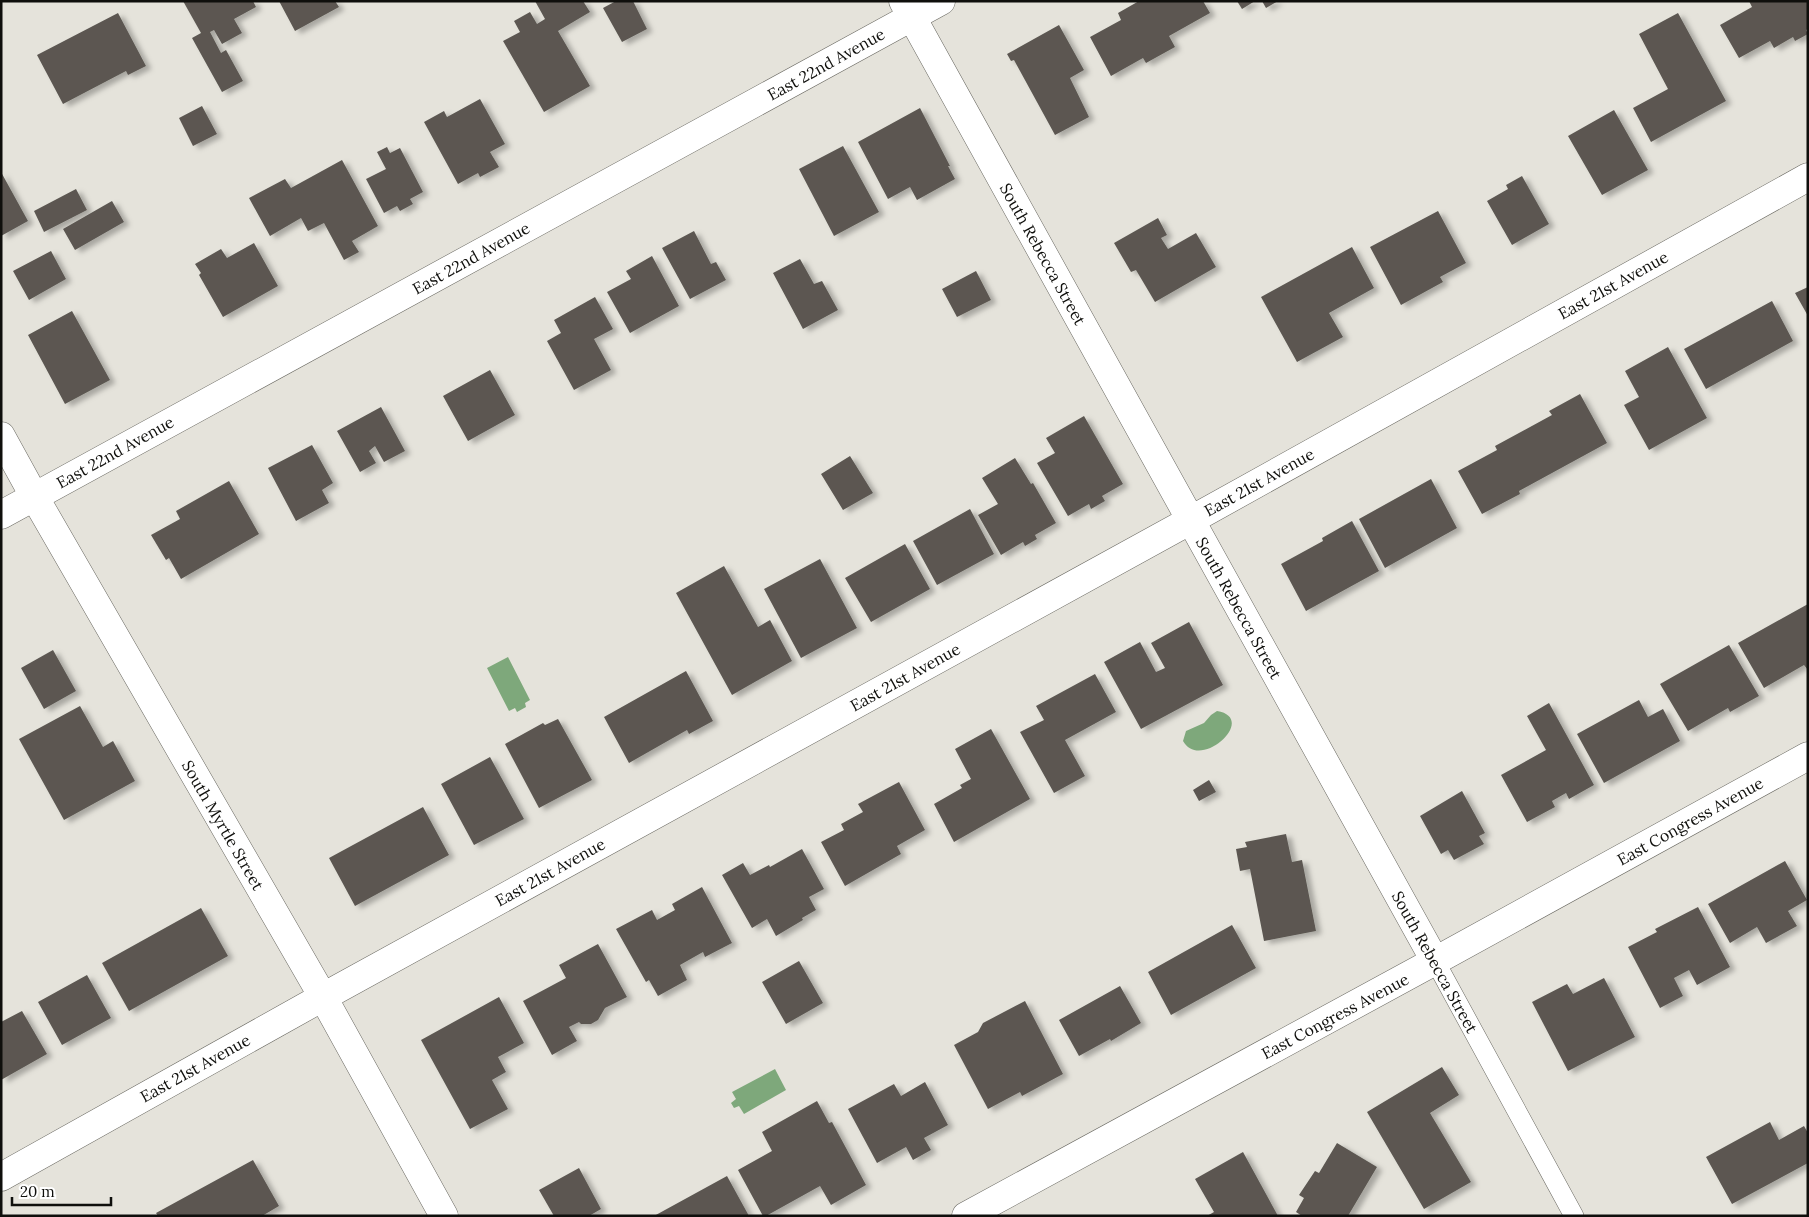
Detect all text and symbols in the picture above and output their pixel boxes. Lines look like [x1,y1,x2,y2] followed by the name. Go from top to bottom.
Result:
[764,23,888,105] street label: East 22nd Avenue
[996,180,1091,329] street label: South Rebecca Street
[409,217,533,299] street label: East 22nd Avenue
[1555,246,1672,323] street label: East 21st Avenue
[53,411,177,493] street label: East 22nd Avenue
[1201,443,1318,520] street label: East 21st Avenue
[1192,534,1287,683] street label: South Rebecca Street
[847,638,964,715] street label: East 21st Avenue
[178,756,269,894] street label: South Myrtle Street
[1613,772,1767,869] street label: East Congress Avenue
[492,833,609,910] street label: East 21st Avenue
[1388,888,1483,1037] street label: South Rebecca Street
[1258,969,1412,1063] street label: East Congress Avenue
[137,1029,254,1106] street label: East 21st Avenue
[12,1174,111,1206] scale bar
[20,1182,55,1201] text: 20 m

